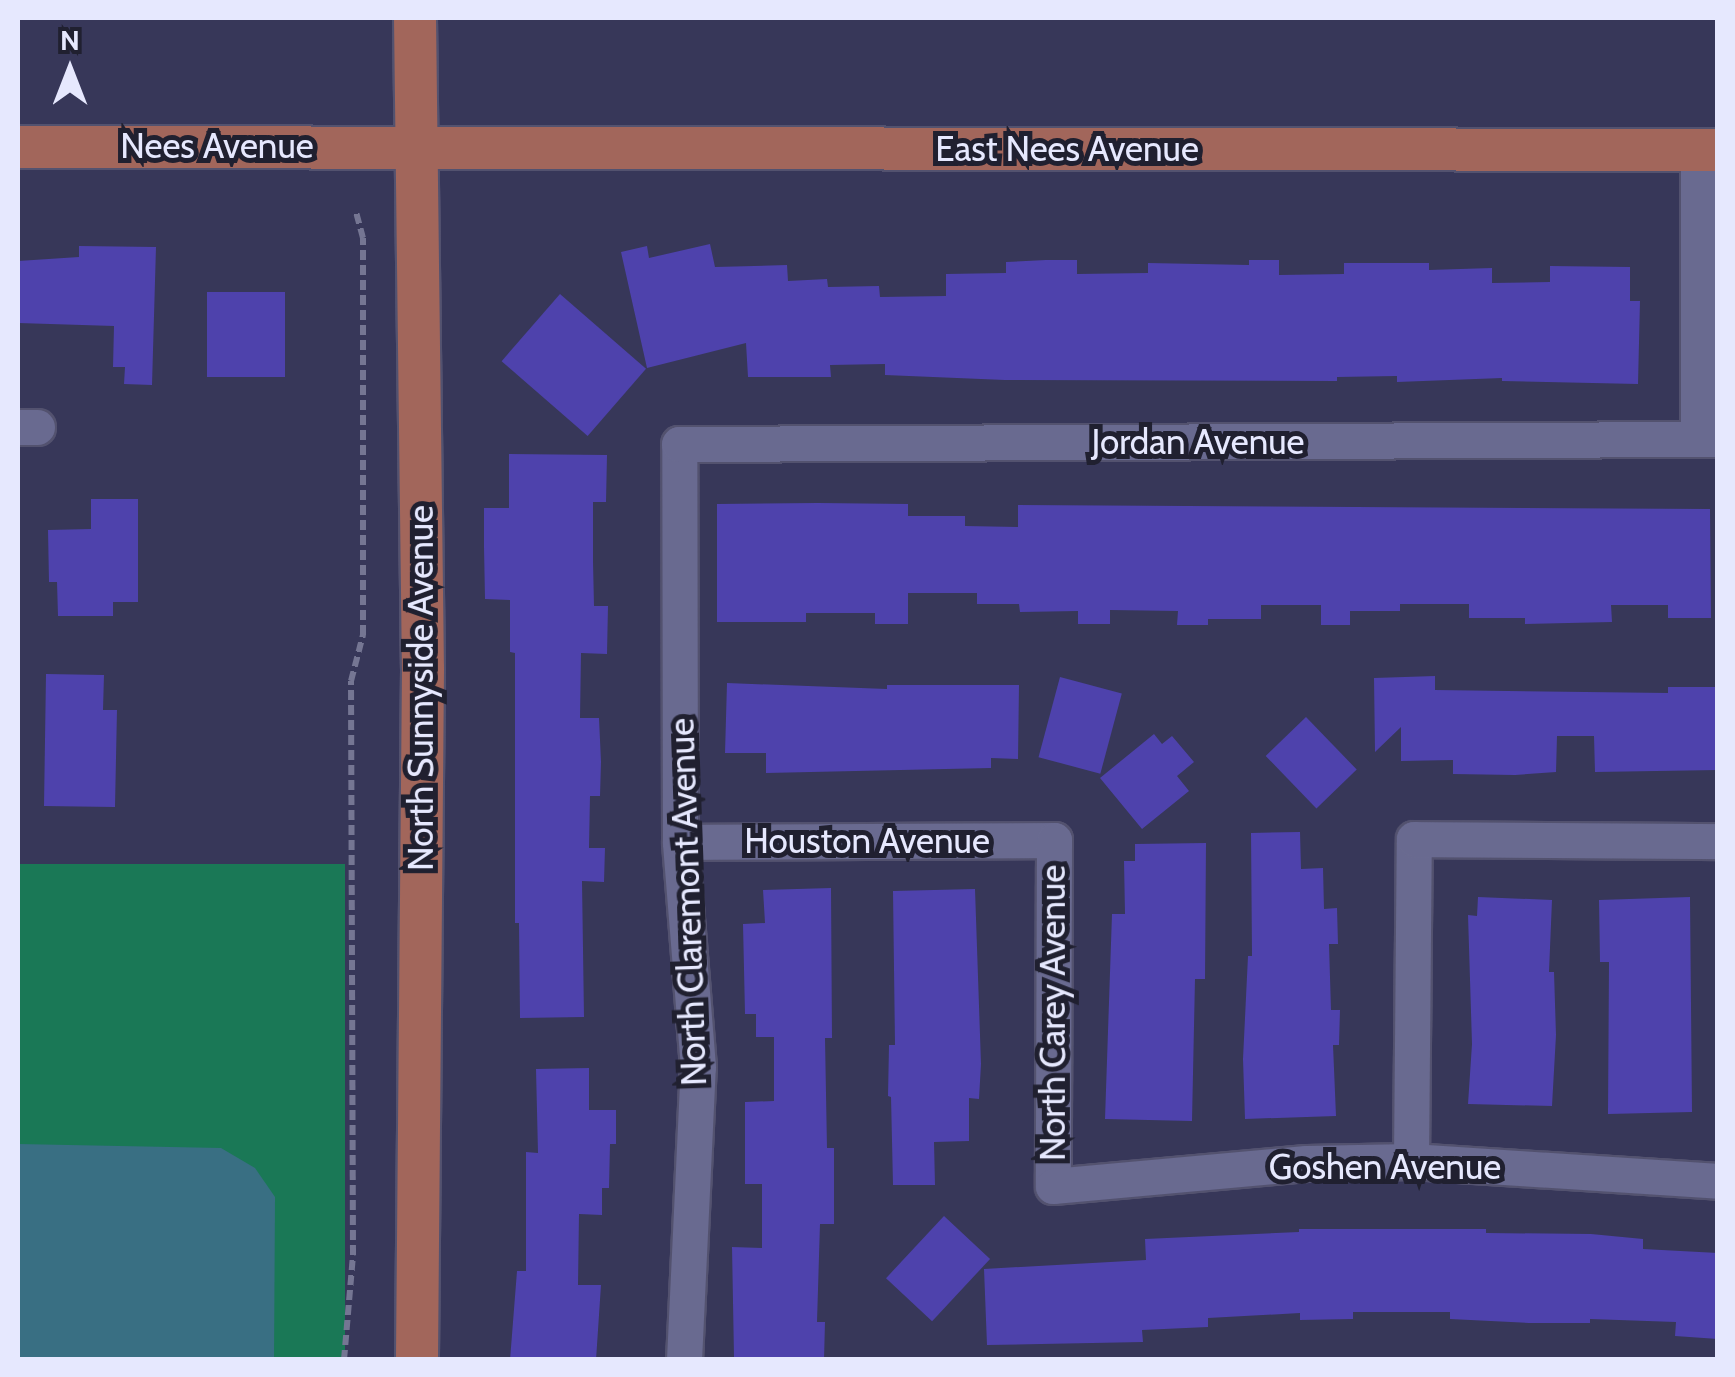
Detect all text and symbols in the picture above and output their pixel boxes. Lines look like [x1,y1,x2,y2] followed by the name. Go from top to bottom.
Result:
[20,20,120,120] north arrow
[60,23,80,57] text: N
[120,125,314,167] street label: Nees Avenue
[935,128,1199,170] street label: East Nees Avenue
[1092,421,1304,463] street label: Jordan Avenue
[400,505,442,871] street label: North Sunnyside Avenue
[661,717,715,1087] street label: North Claremont Avenue
[744,820,990,862] street label: Houston Avenue
[1032,865,1074,1161] street label: North Carey Avenue
[1269,1146,1501,1188] street label: Goshen Avenue

